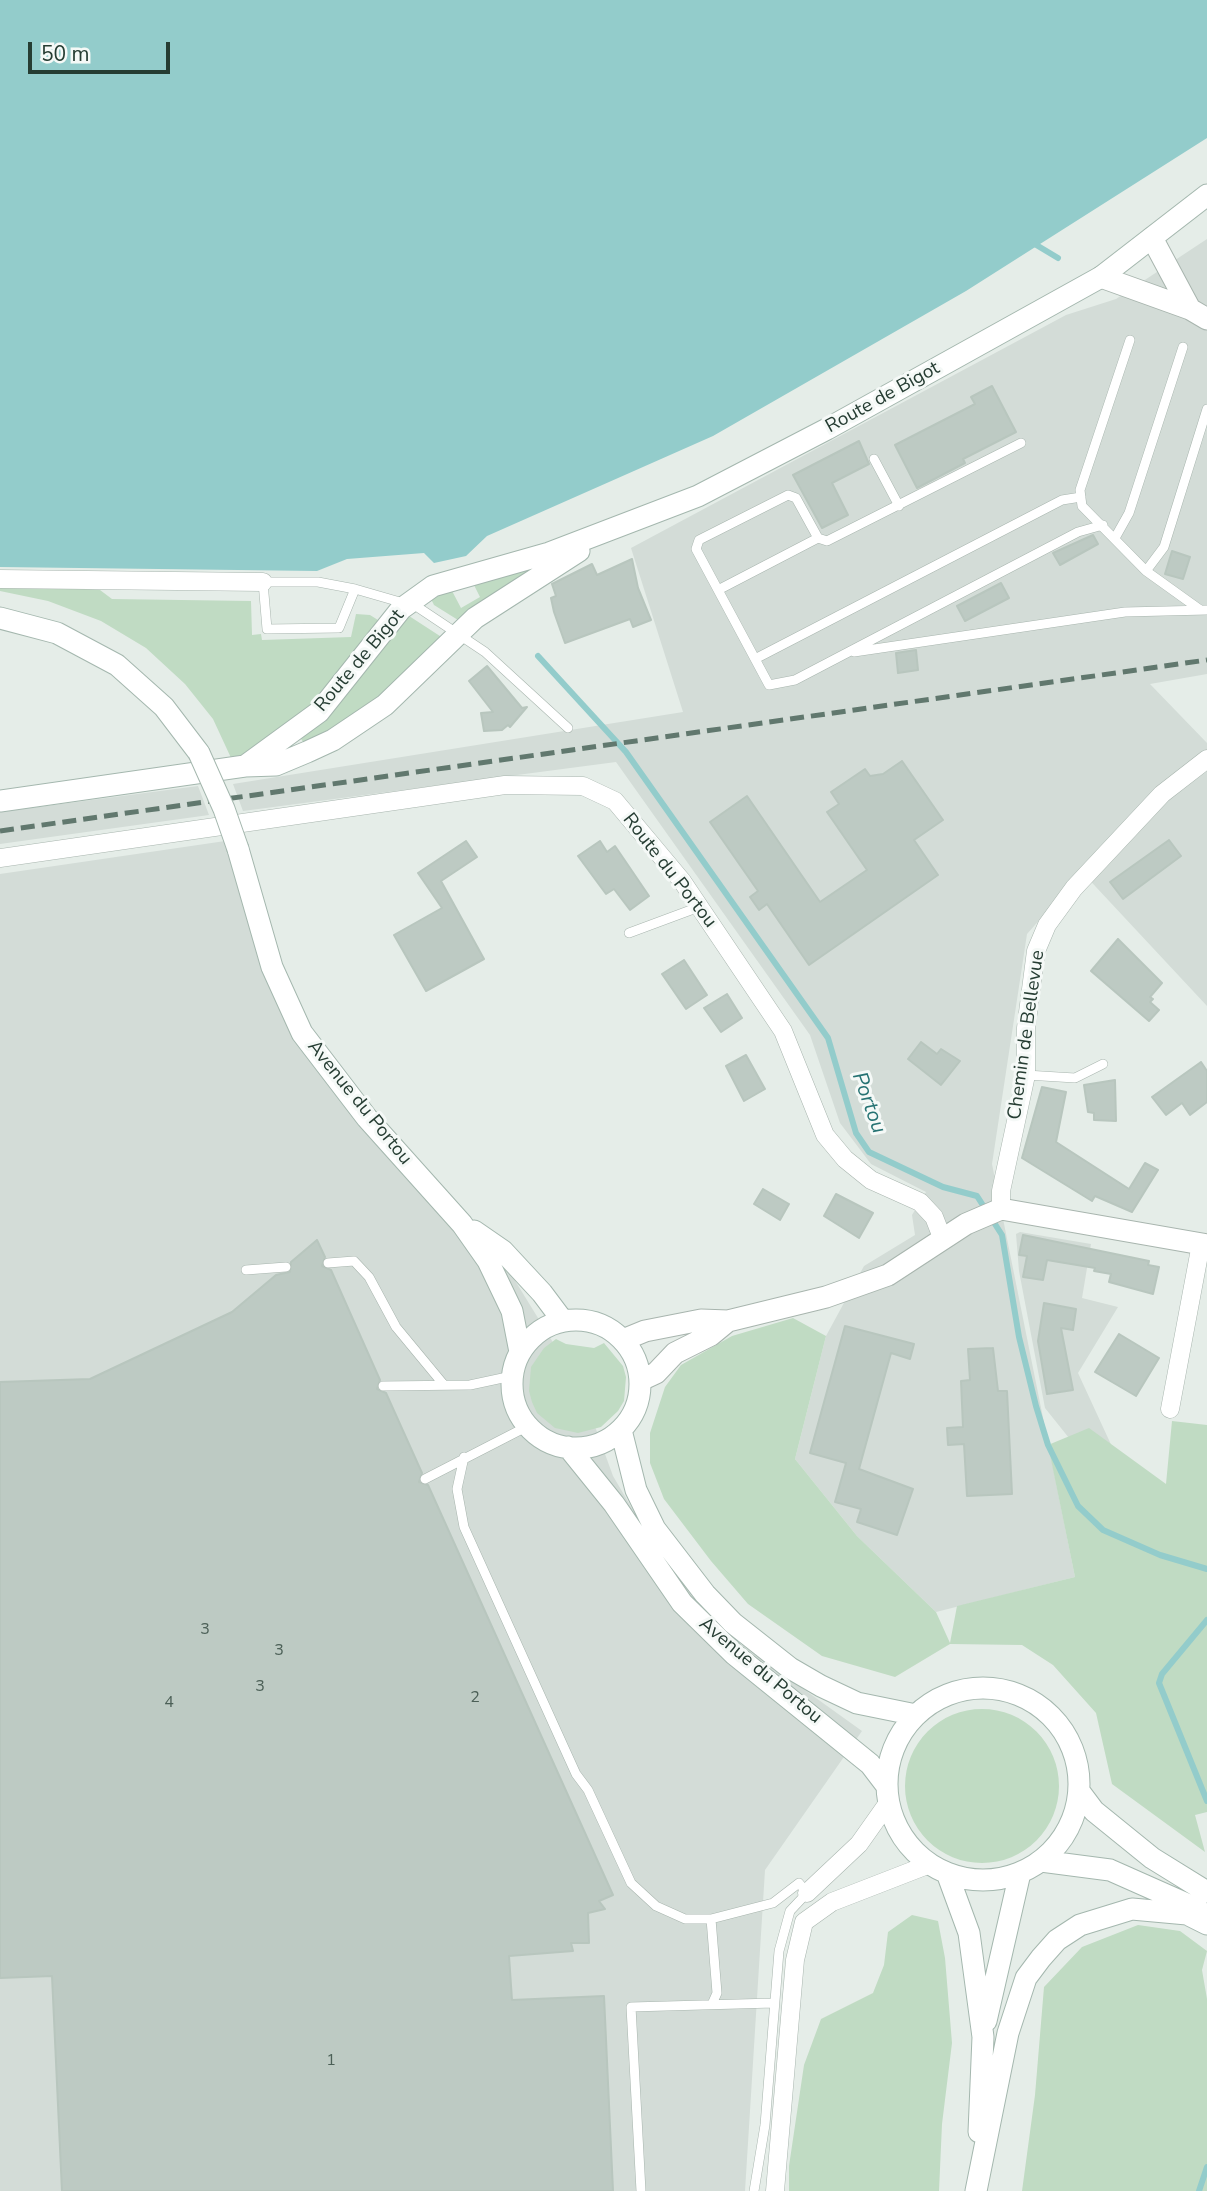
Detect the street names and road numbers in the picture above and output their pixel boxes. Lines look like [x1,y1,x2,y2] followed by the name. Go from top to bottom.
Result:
[822,357,944,439] street label: Route de Bigot
[311,605,409,717] street label: Route de Bigot
[617,809,721,933] street label: Route du Portou
[1004,949,1050,1121] street label: Chemin de Bellevue
[302,1036,416,1170] street label: Avenue du Portou
[694,1613,826,1729] street label: Avenue du Portou

